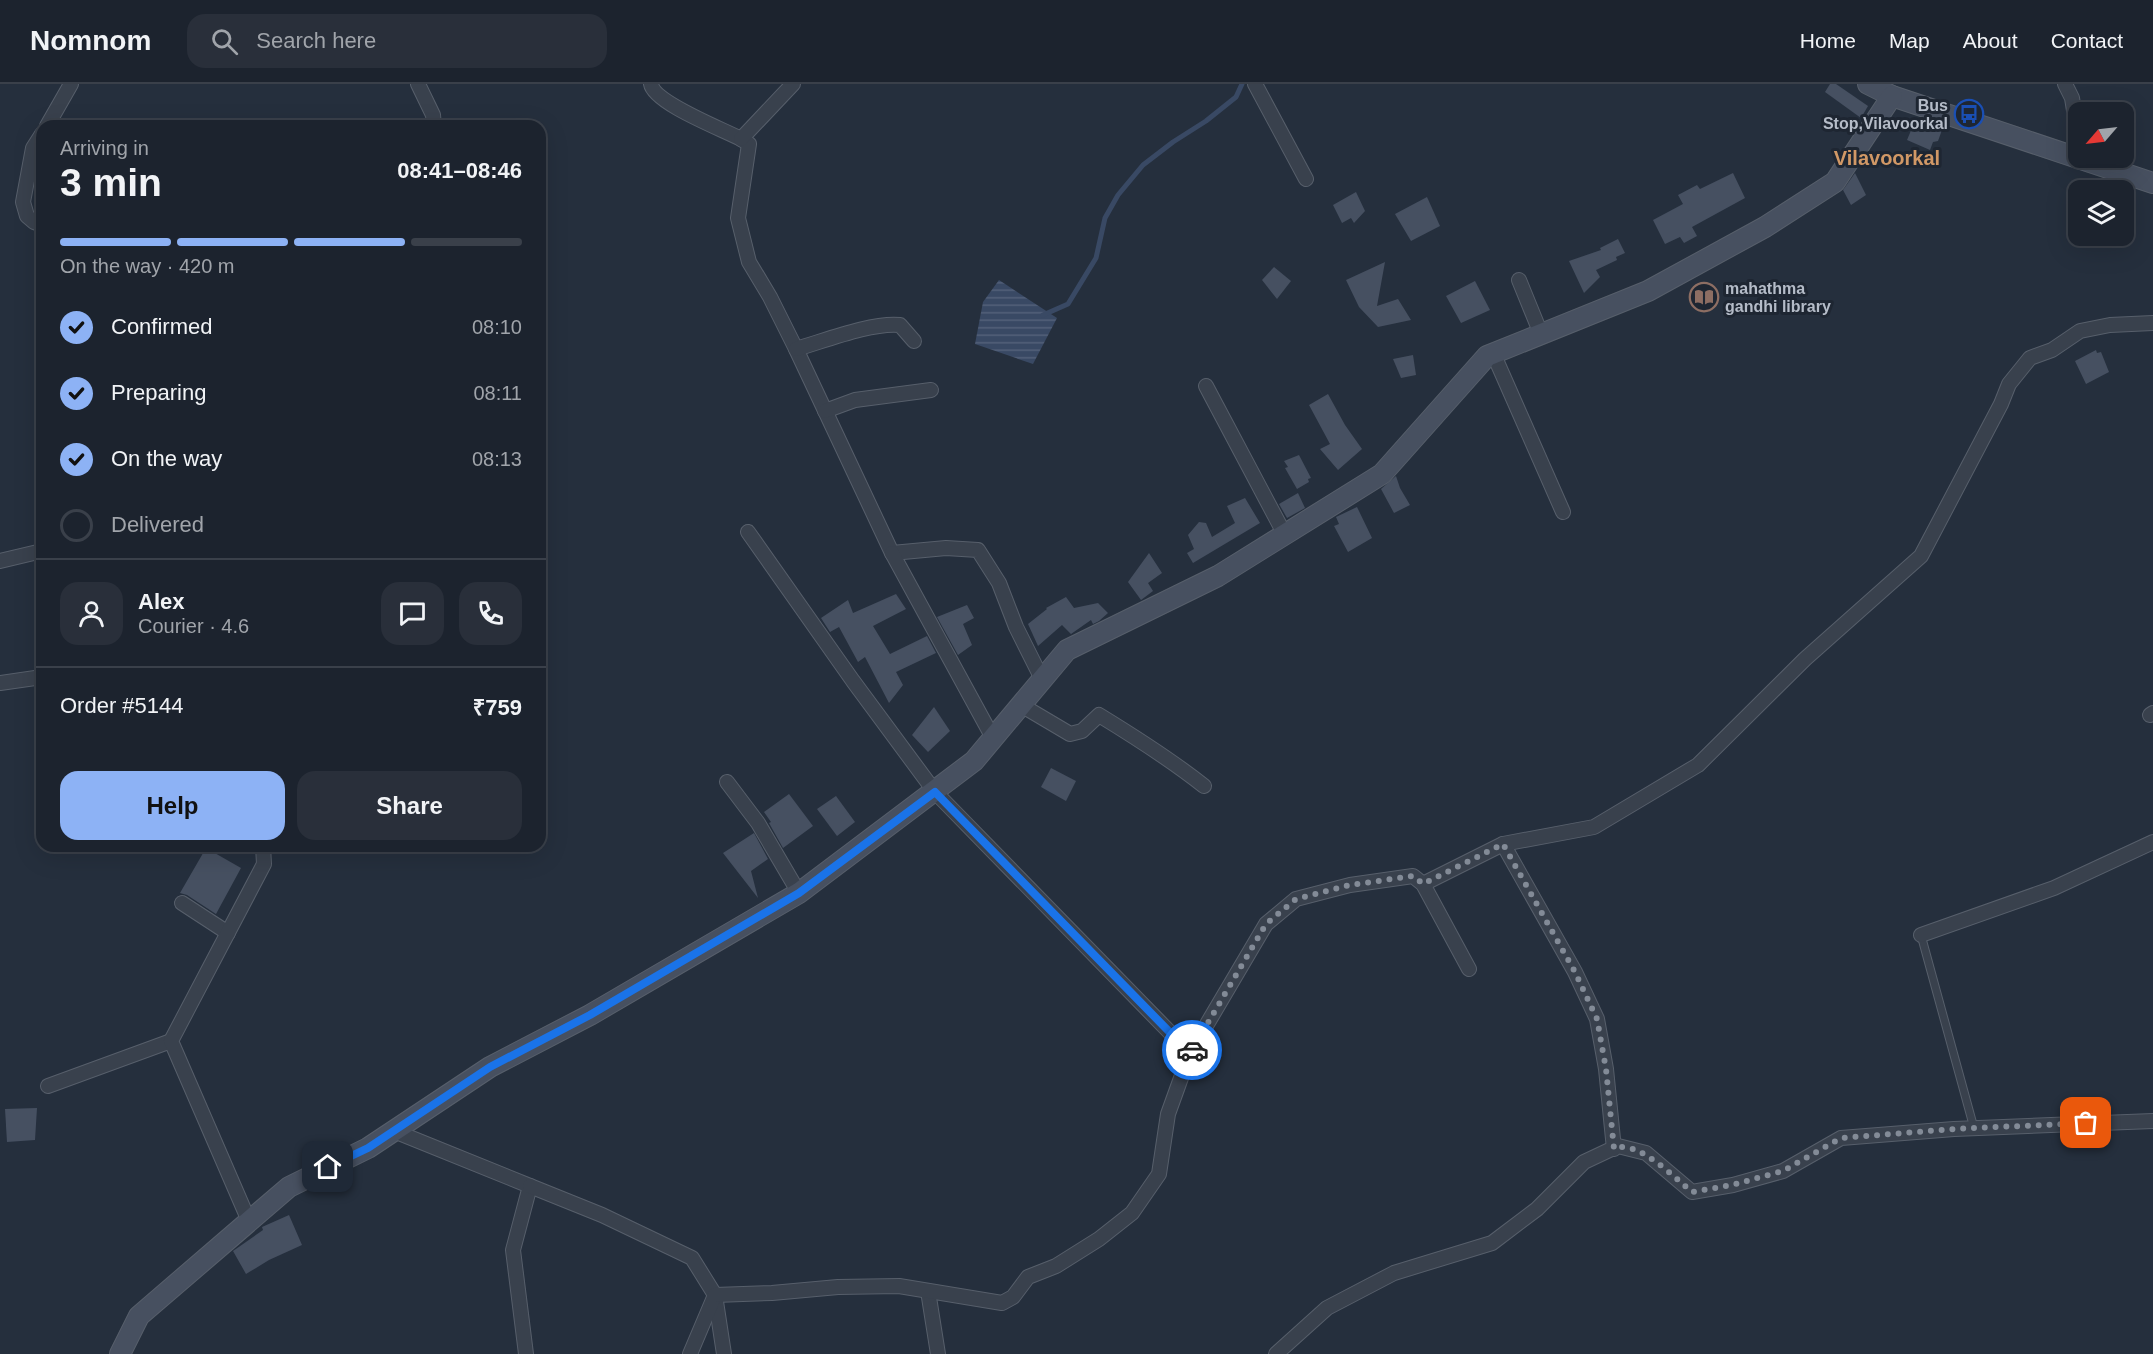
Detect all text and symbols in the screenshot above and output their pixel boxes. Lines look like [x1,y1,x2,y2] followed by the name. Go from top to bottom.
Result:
[187,14,607,68] search box
[30,25,151,56] text: Nomnom
[208,25,241,58] icon: search
[256,28,376,53] text: Search here
[1800,29,1856,52] text: Home
[1889,29,1930,52] text: Map
[1963,29,2018,52] text: About
[2051,29,2123,52] text: Contact
[1823,97,1948,132] place label: Bus Stop,Vilavoorkal
[1953,98,1985,130] bus stop icon: Bus Stop,Vilavoorkal
[2068,102,2134,168] north arrow
[2068,102,2134,246] map controls
[60,137,149,159] text: Arriving in
[1834,147,1940,169] district label: Vilavoorkal
[397,158,522,183] text: 08:41–08:46
[60,161,162,204] text: 3 min
[2068,180,2134,246] button: layers
[60,255,235,277] text: On the way · 420 m
[1725,280,1831,315] place label: mahathma gandhi library
[1688,281,1720,313] library icon: mahathma gandhi library
[60,311,93,344] icon: check
[111,314,212,339] text: Confirmed
[472,316,522,338] text: 08:10
[60,377,93,410] icon: check
[111,380,206,405] text: Preparing
[473,382,522,404] text: 08:11
[60,443,93,476] icon: check
[111,446,222,471] text: On the way
[472,448,522,470] text: 08:13
[111,512,204,537] text: Delivered
[60,582,123,645] button: person
[381,582,444,645] button: chat
[459,582,522,645] button: phone
[138,589,184,614] text: Alex
[138,615,249,637] text: Courier · 4.6
[60,693,184,718] text: Order #5144
[473,695,522,720] text: ₹759
[60,771,285,840] button: Help
[297,771,522,840] button: Share
[1162,1020,1222,1080] courier
[1176,1034,1209,1067] icon: car
[2060,1097,2111,1148] pin
[2069,1106,2102,1139] icon: bag
[302,1141,353,1192] pin
[311,1150,344,1183] icon: home

